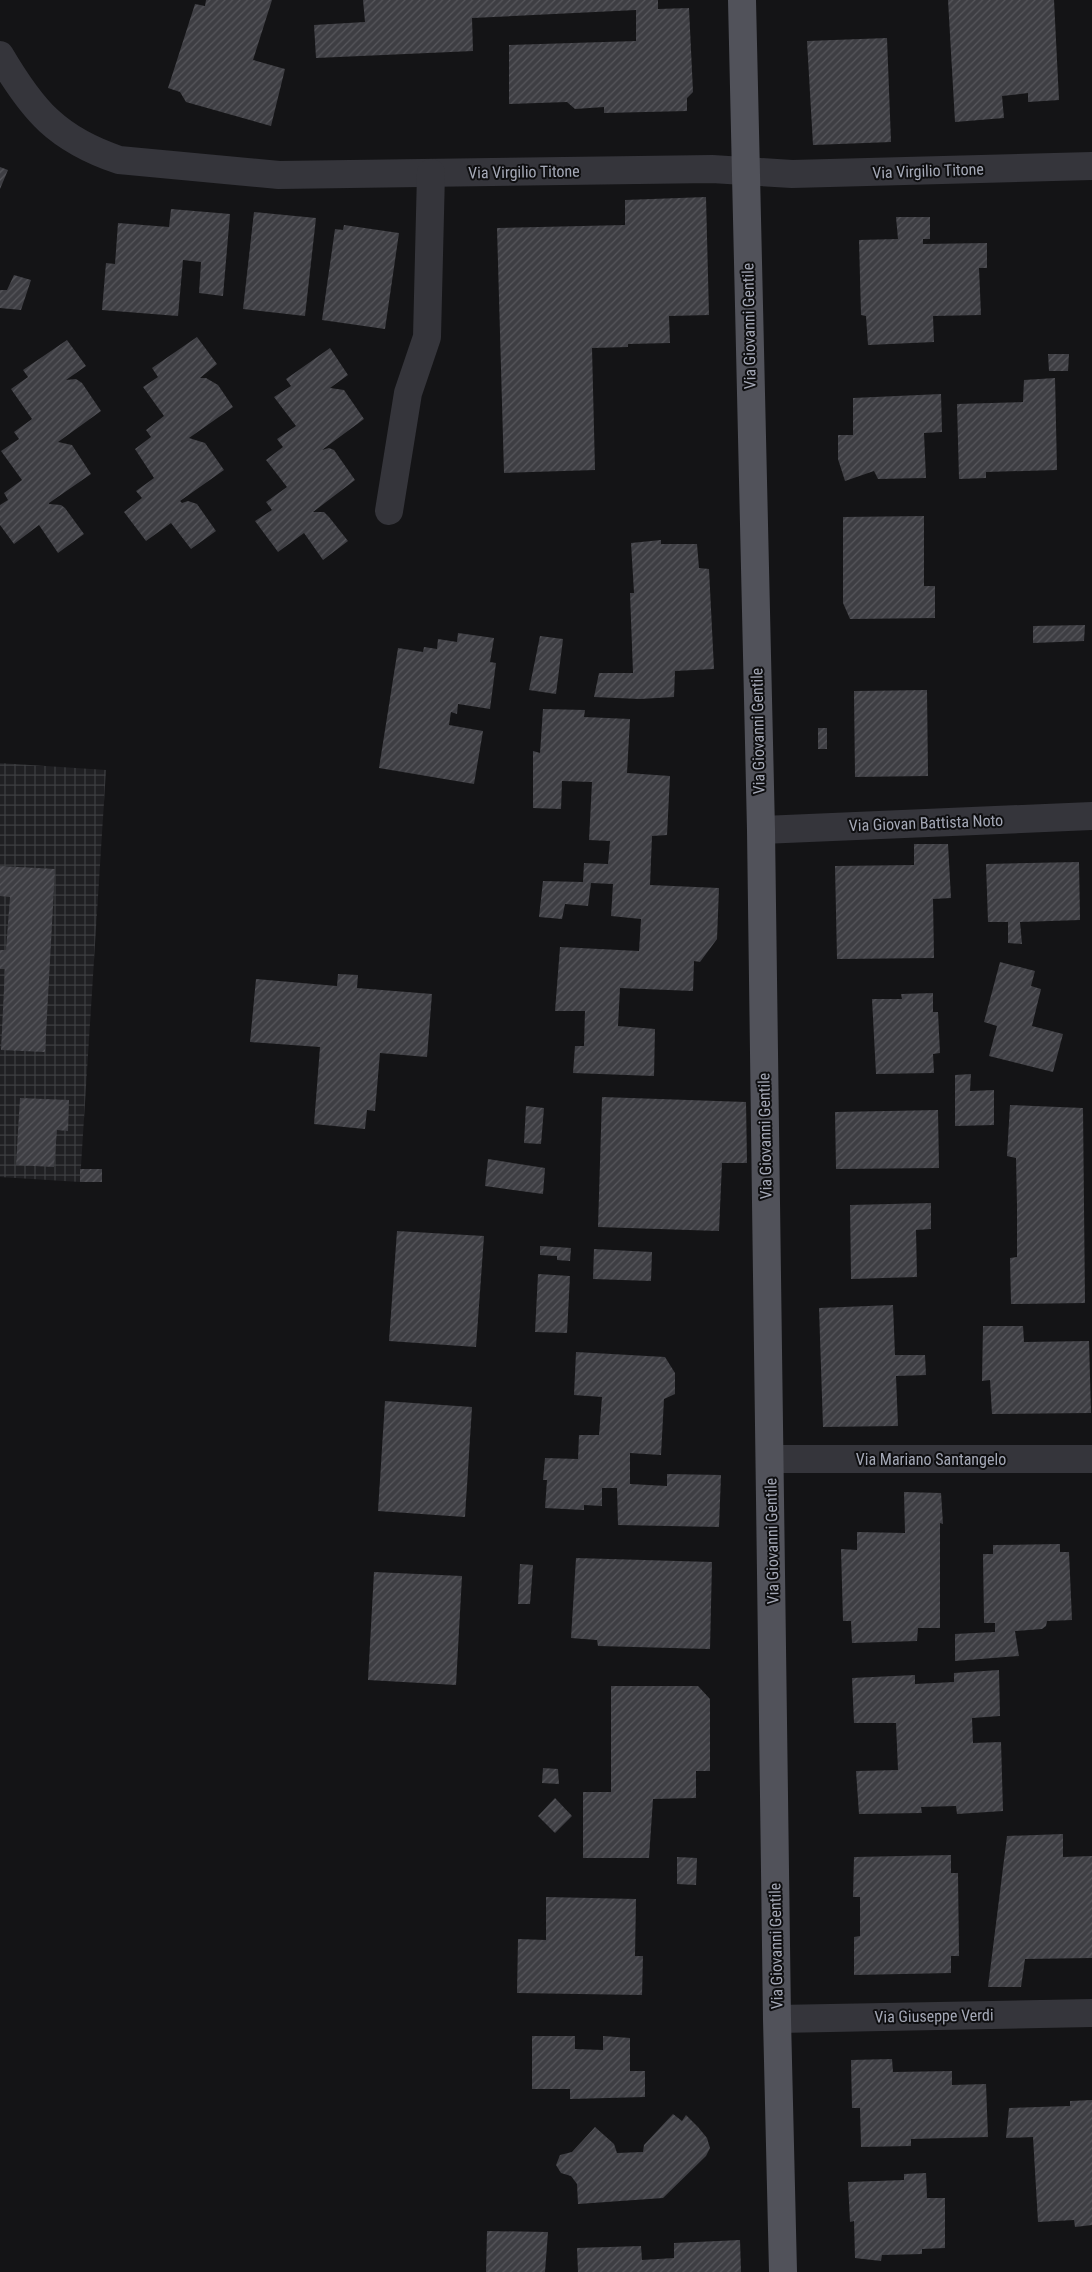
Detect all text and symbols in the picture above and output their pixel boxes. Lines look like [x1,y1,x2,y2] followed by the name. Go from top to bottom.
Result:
[872,160,984,182] street label: Via Virgilio Titone
[468,162,580,182] street label: Via Virgilio Titone
[738,263,760,389] street label: Via Giovanni Gentile
[747,668,769,794] street label: Via Giovanni Gentile
[849,811,1003,835] street label: Via Giovan Battista Noto
[754,1073,776,1199] street label: Via Giovanni Gentile
[856,1450,1006,1469] street label: Via Mariano Santangelo
[761,1478,783,1604] street label: Via Giovanni Gentile
[765,1883,787,2009] street label: Via Giovanni Gentile
[874,2005,994,2027] street label: Via Giuseppe Verdi

